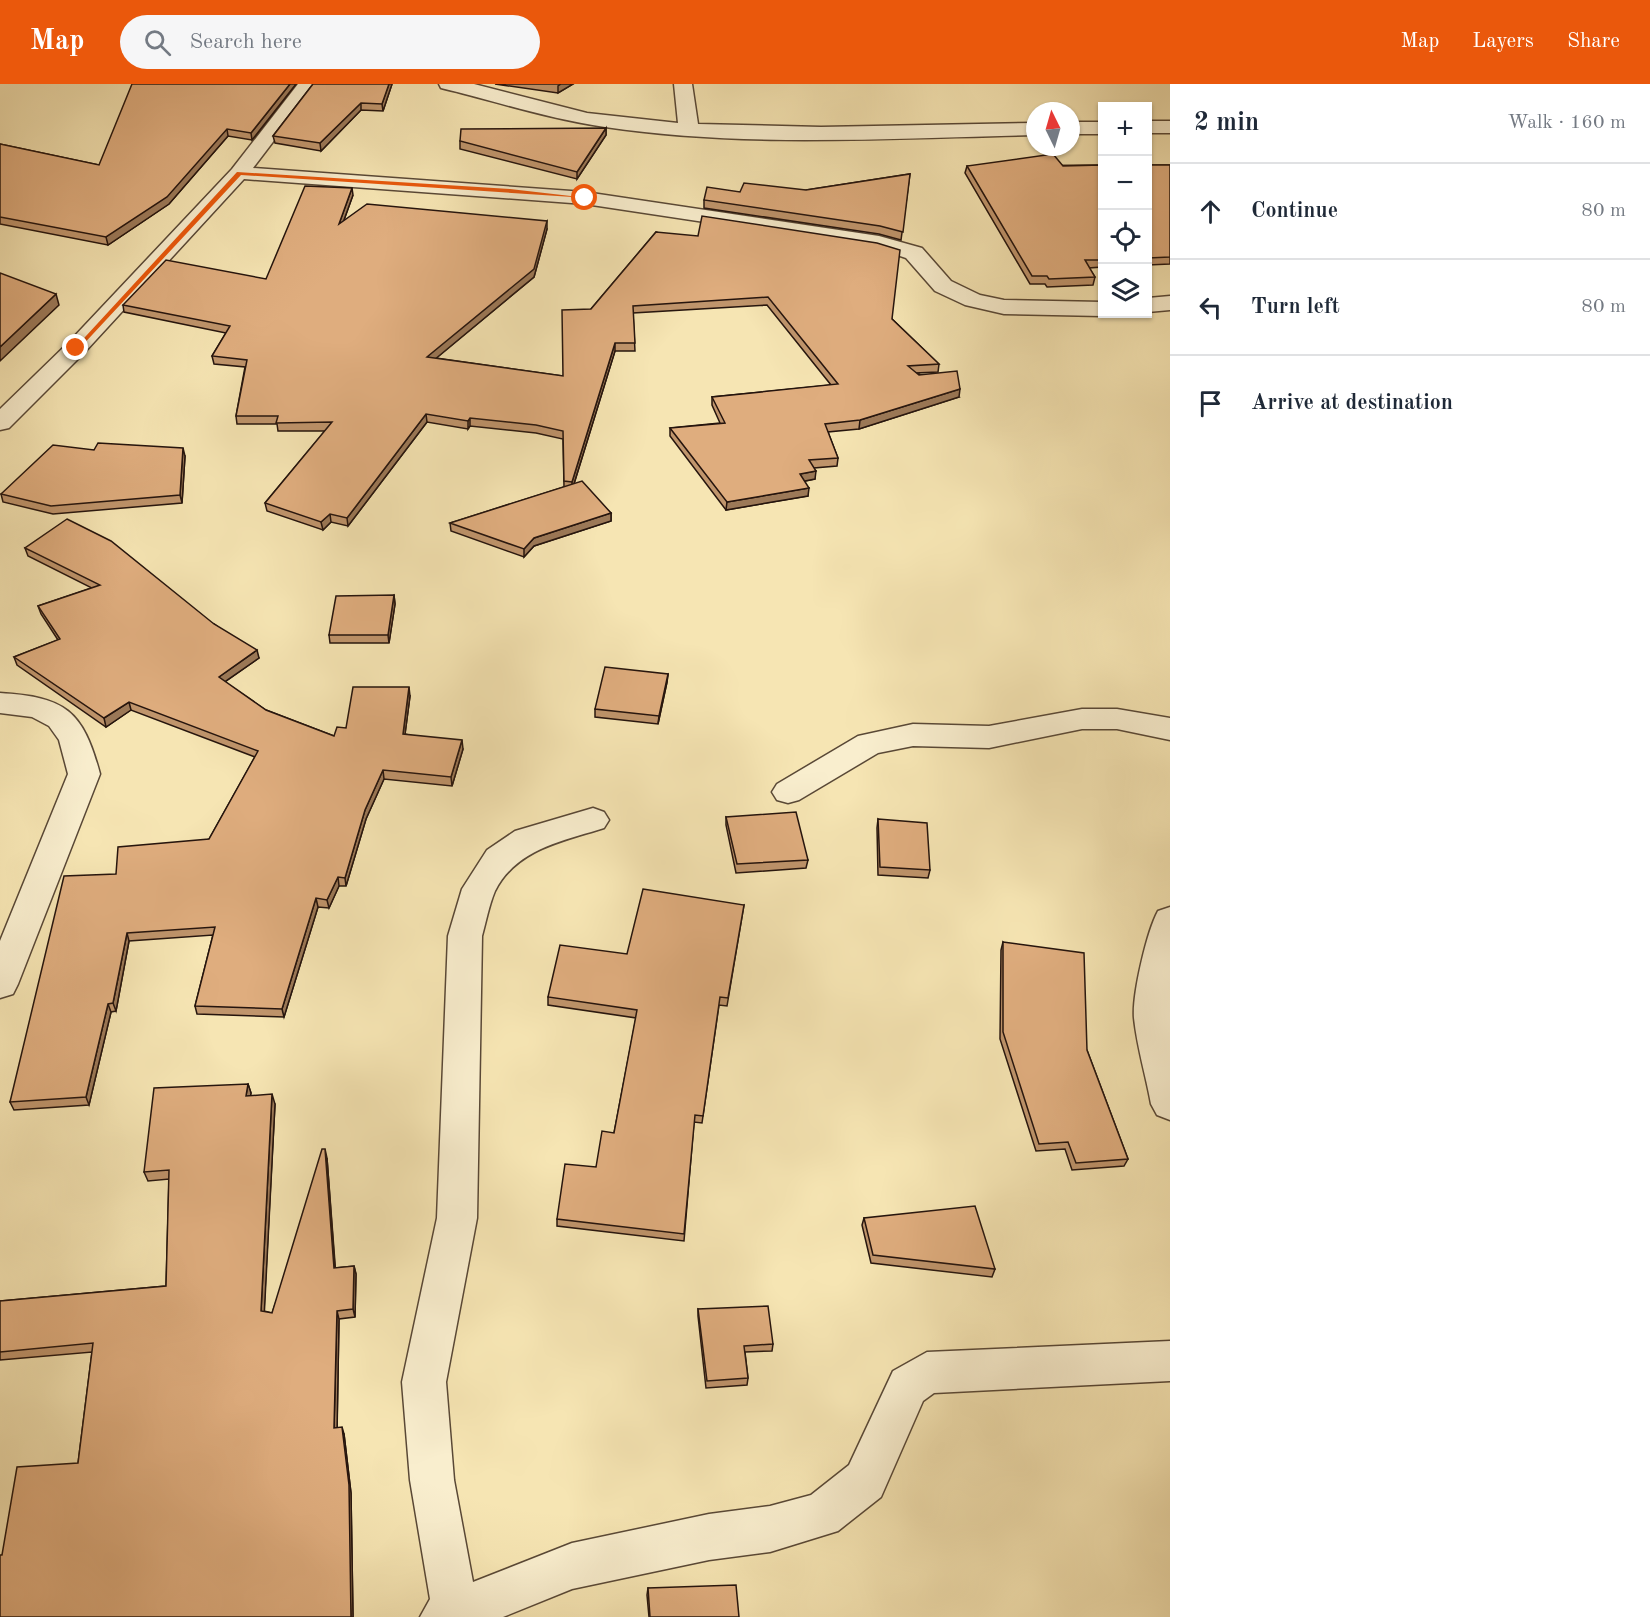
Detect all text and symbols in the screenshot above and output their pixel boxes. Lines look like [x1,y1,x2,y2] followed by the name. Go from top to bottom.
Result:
[120,15,540,69] search box
[141,26,174,59] icon: search
[30,28,84,56] text: Map
[189,31,302,53] text: Search here
[1400,31,1439,52] text: Map
[1472,31,1534,52] text: Layers
[1567,31,1620,52] text: Share
[1026,102,1080,156] north arrow
[1098,102,1152,318] map controls
[1098,102,1152,156] button: +
[1194,110,1259,136] text: 2 min
[1507,113,1626,133] text: Walk · 160 m
[1098,156,1152,210] button: −
[571,184,597,210] route start
[1194,195,1227,228] icon: ahead
[1251,200,1338,222] text: Continue
[1581,201,1626,221] text: 80 m
[1098,210,1152,264] button: locate
[1098,264,1152,318] button: layers
[1194,291,1227,324] icon: left
[1251,296,1340,318] text: Turn left
[1581,297,1626,317] text: 80 m
[62,334,88,360] route end
[1194,387,1227,420] icon: arrive
[1251,392,1453,414] text: Arrive at destination

